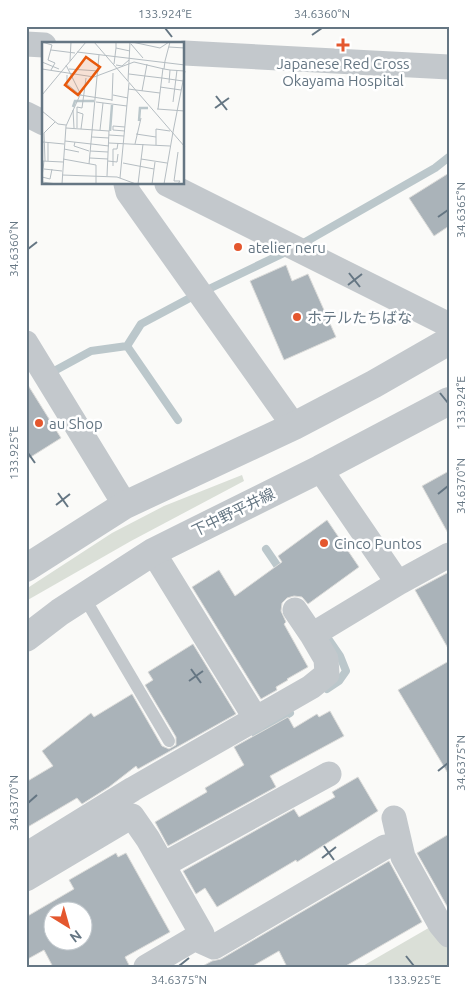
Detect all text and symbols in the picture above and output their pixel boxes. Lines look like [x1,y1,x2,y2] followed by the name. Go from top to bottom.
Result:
[138,7,192,20] text: 133.924°E
[294,7,350,20] text: 34.6360°N
[336,38,350,52] marker: Japanese Red Cross Okayama Hospital
[42,42,185,185] inset map
[276,55,410,89] place label: Japanese Red Cross Okayama Hospital
[454,182,467,238] text: 34.6365°N
[7,221,20,277] text: 34.6360°N
[248,239,326,256] place label: atelier neru
[232,241,244,253] marker: atelier neru
[307,309,412,326] place label: ホテルたちばな
[291,311,303,323] marker: ホテルたちばな
[454,376,467,430] text: 133.924°E
[49,415,103,432] place label: au Shop
[33,417,45,429] marker: au Shop
[7,426,20,480] text: 133.925°E
[454,458,467,514] text: 34.6370°N
[189,485,277,539] street label: 下中野平井線
[334,535,422,552] place label: Cinco Puntos
[318,537,330,549] marker: Cinco Puntos
[454,735,467,791] text: 34.6375°N
[7,775,20,831] text: 34.6370°N
[42,900,92,950] north arrow
[67,927,85,946] text: N
[151,973,207,986] text: 34.6375°N
[387,973,441,986] text: 133.925°E

